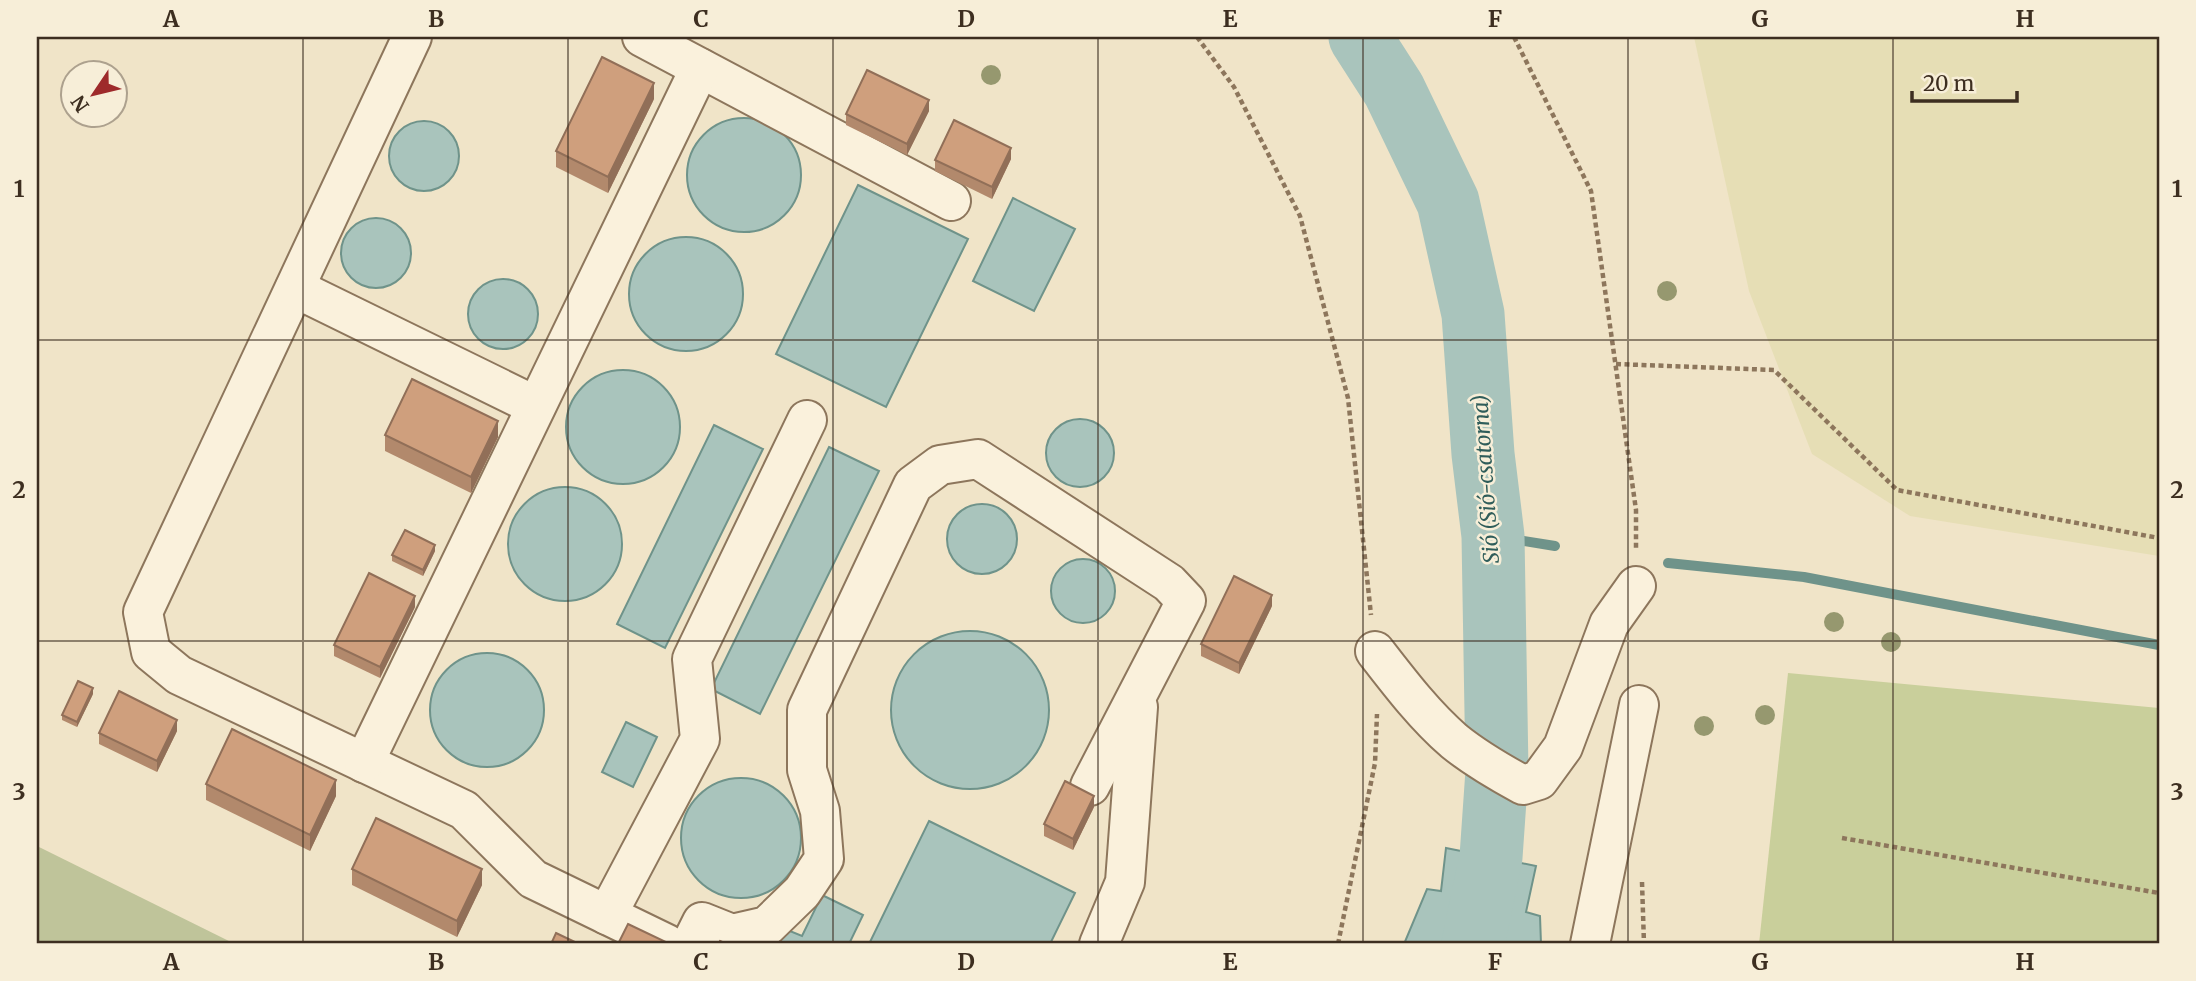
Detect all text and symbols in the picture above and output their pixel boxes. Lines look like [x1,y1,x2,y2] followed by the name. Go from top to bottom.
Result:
[162,4,180,33] text: A
[428,4,444,33] text: B
[693,4,709,33] text: C
[957,4,975,33] text: D
[1222,4,1238,33] text: E
[1488,4,1502,33] text: F
[1752,4,1769,33] text: G
[2016,4,2035,33] text: H
[60,60,130,130] north arrow
[1912,60,2018,104] scale bar
[1923,70,1975,97] text: 20 m
[66,91,94,117] text: N
[14,174,25,203] text: 1
[2172,174,2183,203] text: 1
[1466,394,1505,565] water label: Sió (Sió-csatorna)
[12,475,26,504] text: 2
[2170,475,2184,504] text: 2
[12,777,26,806] text: 3
[2170,777,2184,806] text: 3
[162,947,180,976] text: A
[428,947,444,976] text: B
[693,947,709,976] text: C
[957,947,975,976] text: D
[1222,947,1238,976] text: E
[1488,947,1502,976] text: F
[1752,947,1769,976] text: G
[2016,947,2035,976] text: H

